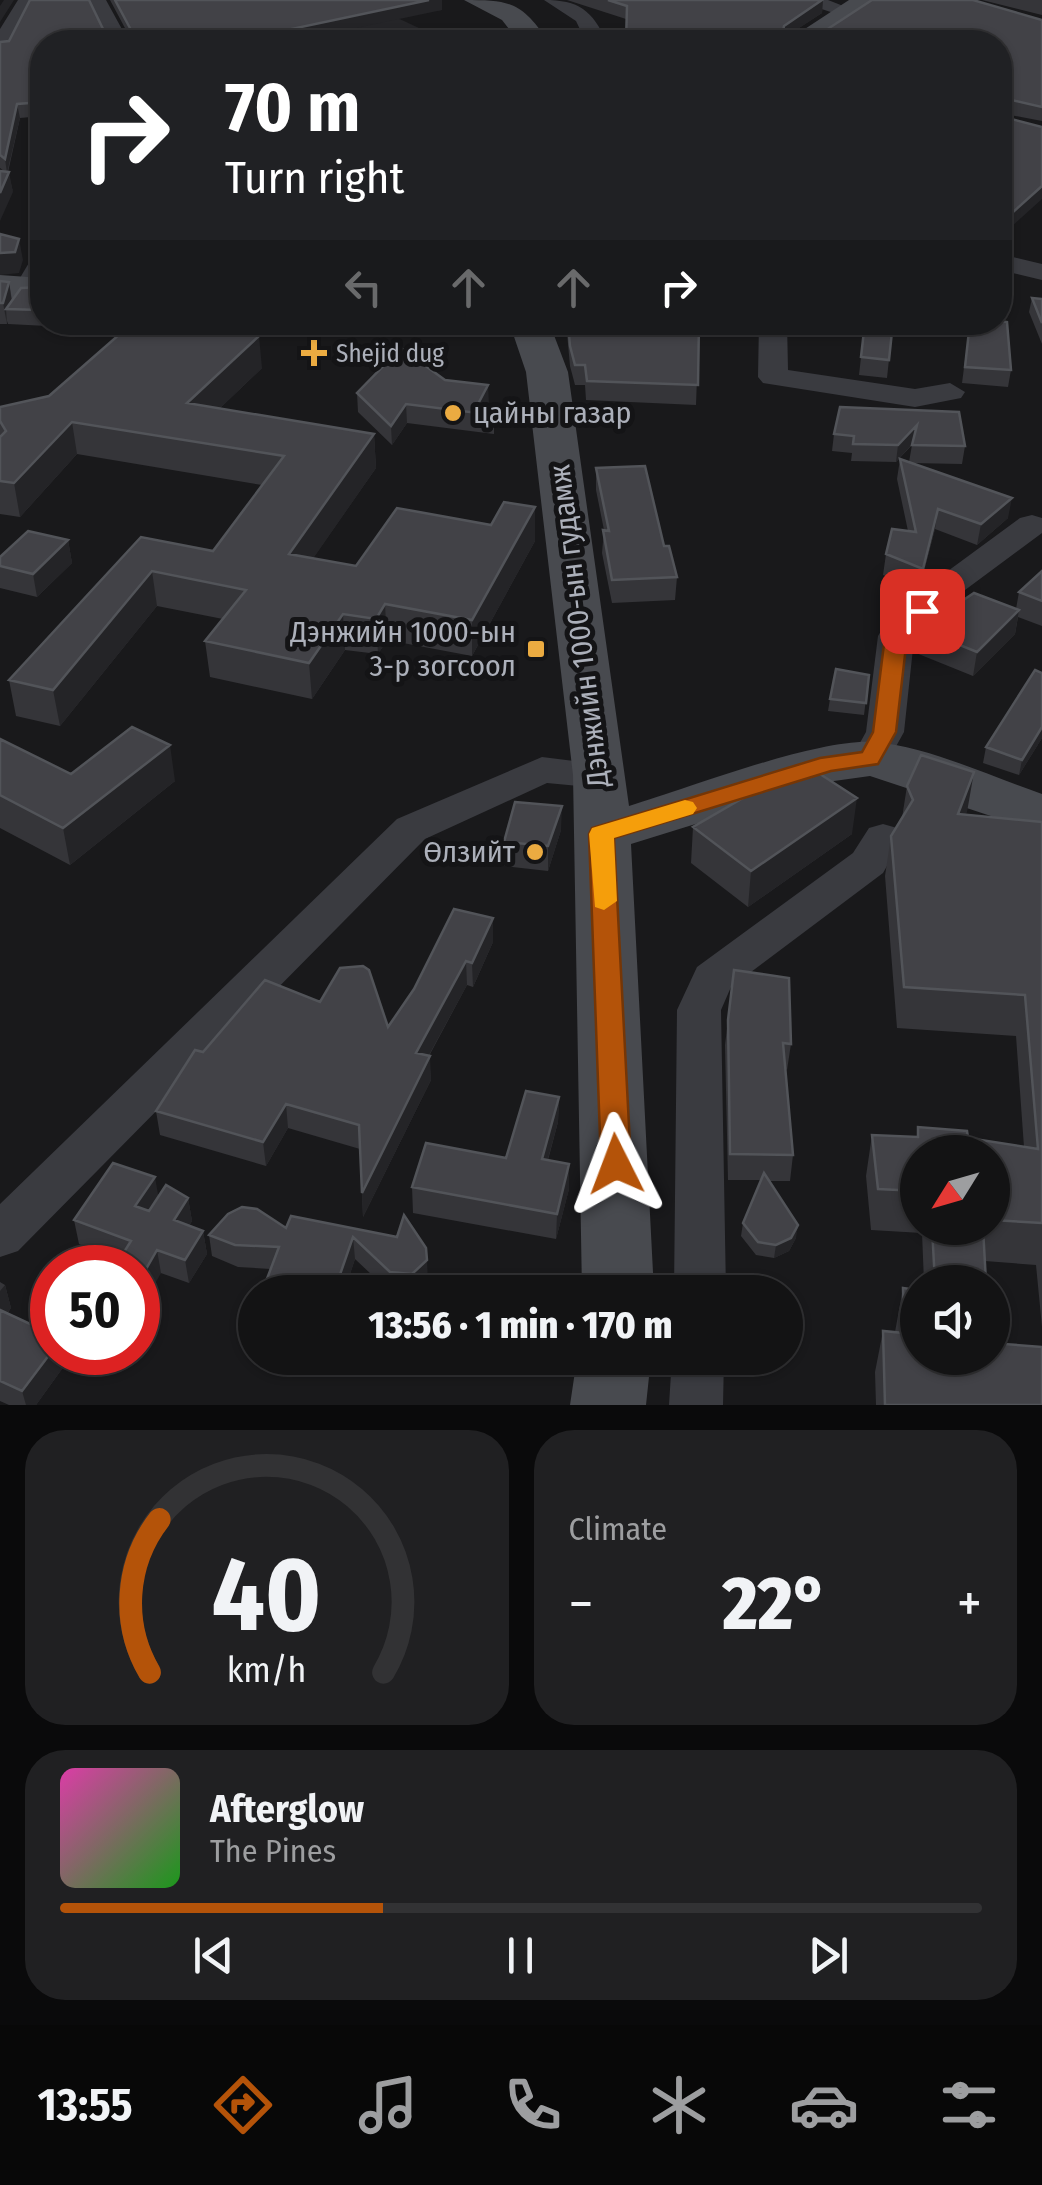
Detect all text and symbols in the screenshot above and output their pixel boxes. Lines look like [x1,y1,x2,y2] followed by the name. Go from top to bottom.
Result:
[225,66,360,150] text: 70 m
[60,70,190,200] icon: right
[225,151,404,205] text: Turn right
[336,260,391,315] icon: left
[441,260,496,315] icon: ahead
[546,260,601,315] icon: ahead
[651,260,706,315] icon: right
[336,339,444,369] place label: Shejid dug
[301,340,327,366] marker: Shejid dug
[473,395,632,431] place label: цайны газар
[442,402,464,424] marker: цайны газар
[541,463,617,790] street label: Дэнжийн 1000-ын гудамж
[880,569,965,654] pin
[895,584,950,639] icon: arrive
[289,614,516,684] place label: Дэнжийн 1000-ын 3-р зогсоол
[525,638,547,660] marker: Дэнжийн 1000-ын 3-р зогсоол
[423,834,516,870] place label: Өлзийт
[524,841,546,863] marker: Өлзийт
[564,1112,668,1216] position arrow
[900,1135,1010,1245] north arrow
[900,1135,1010,1375] map controls
[30,1245,160,1375] speed limit sign: 50
[900,1265,1010,1375] button: sound
[369,1302,672,1348] text: 13:56 · 1 min · 170 m
[569,1510,667,1548] text: Climate
[212,1533,322,1658] text: 40
[722,1559,828,1649] text: 22°
[569,1571,593,1637] text: −
[957,1571,982,1637] text: +
[227,1649,307,1691] text: km/h
[210,1786,364,1832] text: Afterglow
[210,1832,336,1870] text: The Pines
[186,1928,241,1983] icon: previous
[493,1928,548,1983] icon: pause
[801,1928,856,1983] icon: next
[208,2070,278,2140] icon: directions
[353,2070,423,2140] icon: music
[498,2070,568,2140] icon: phone
[644,2070,714,2140] icon: climate
[789,2070,859,2140] icon: car
[934,2070,1004,2140] icon: filters
[38,2078,133,2132] text: 13:55

